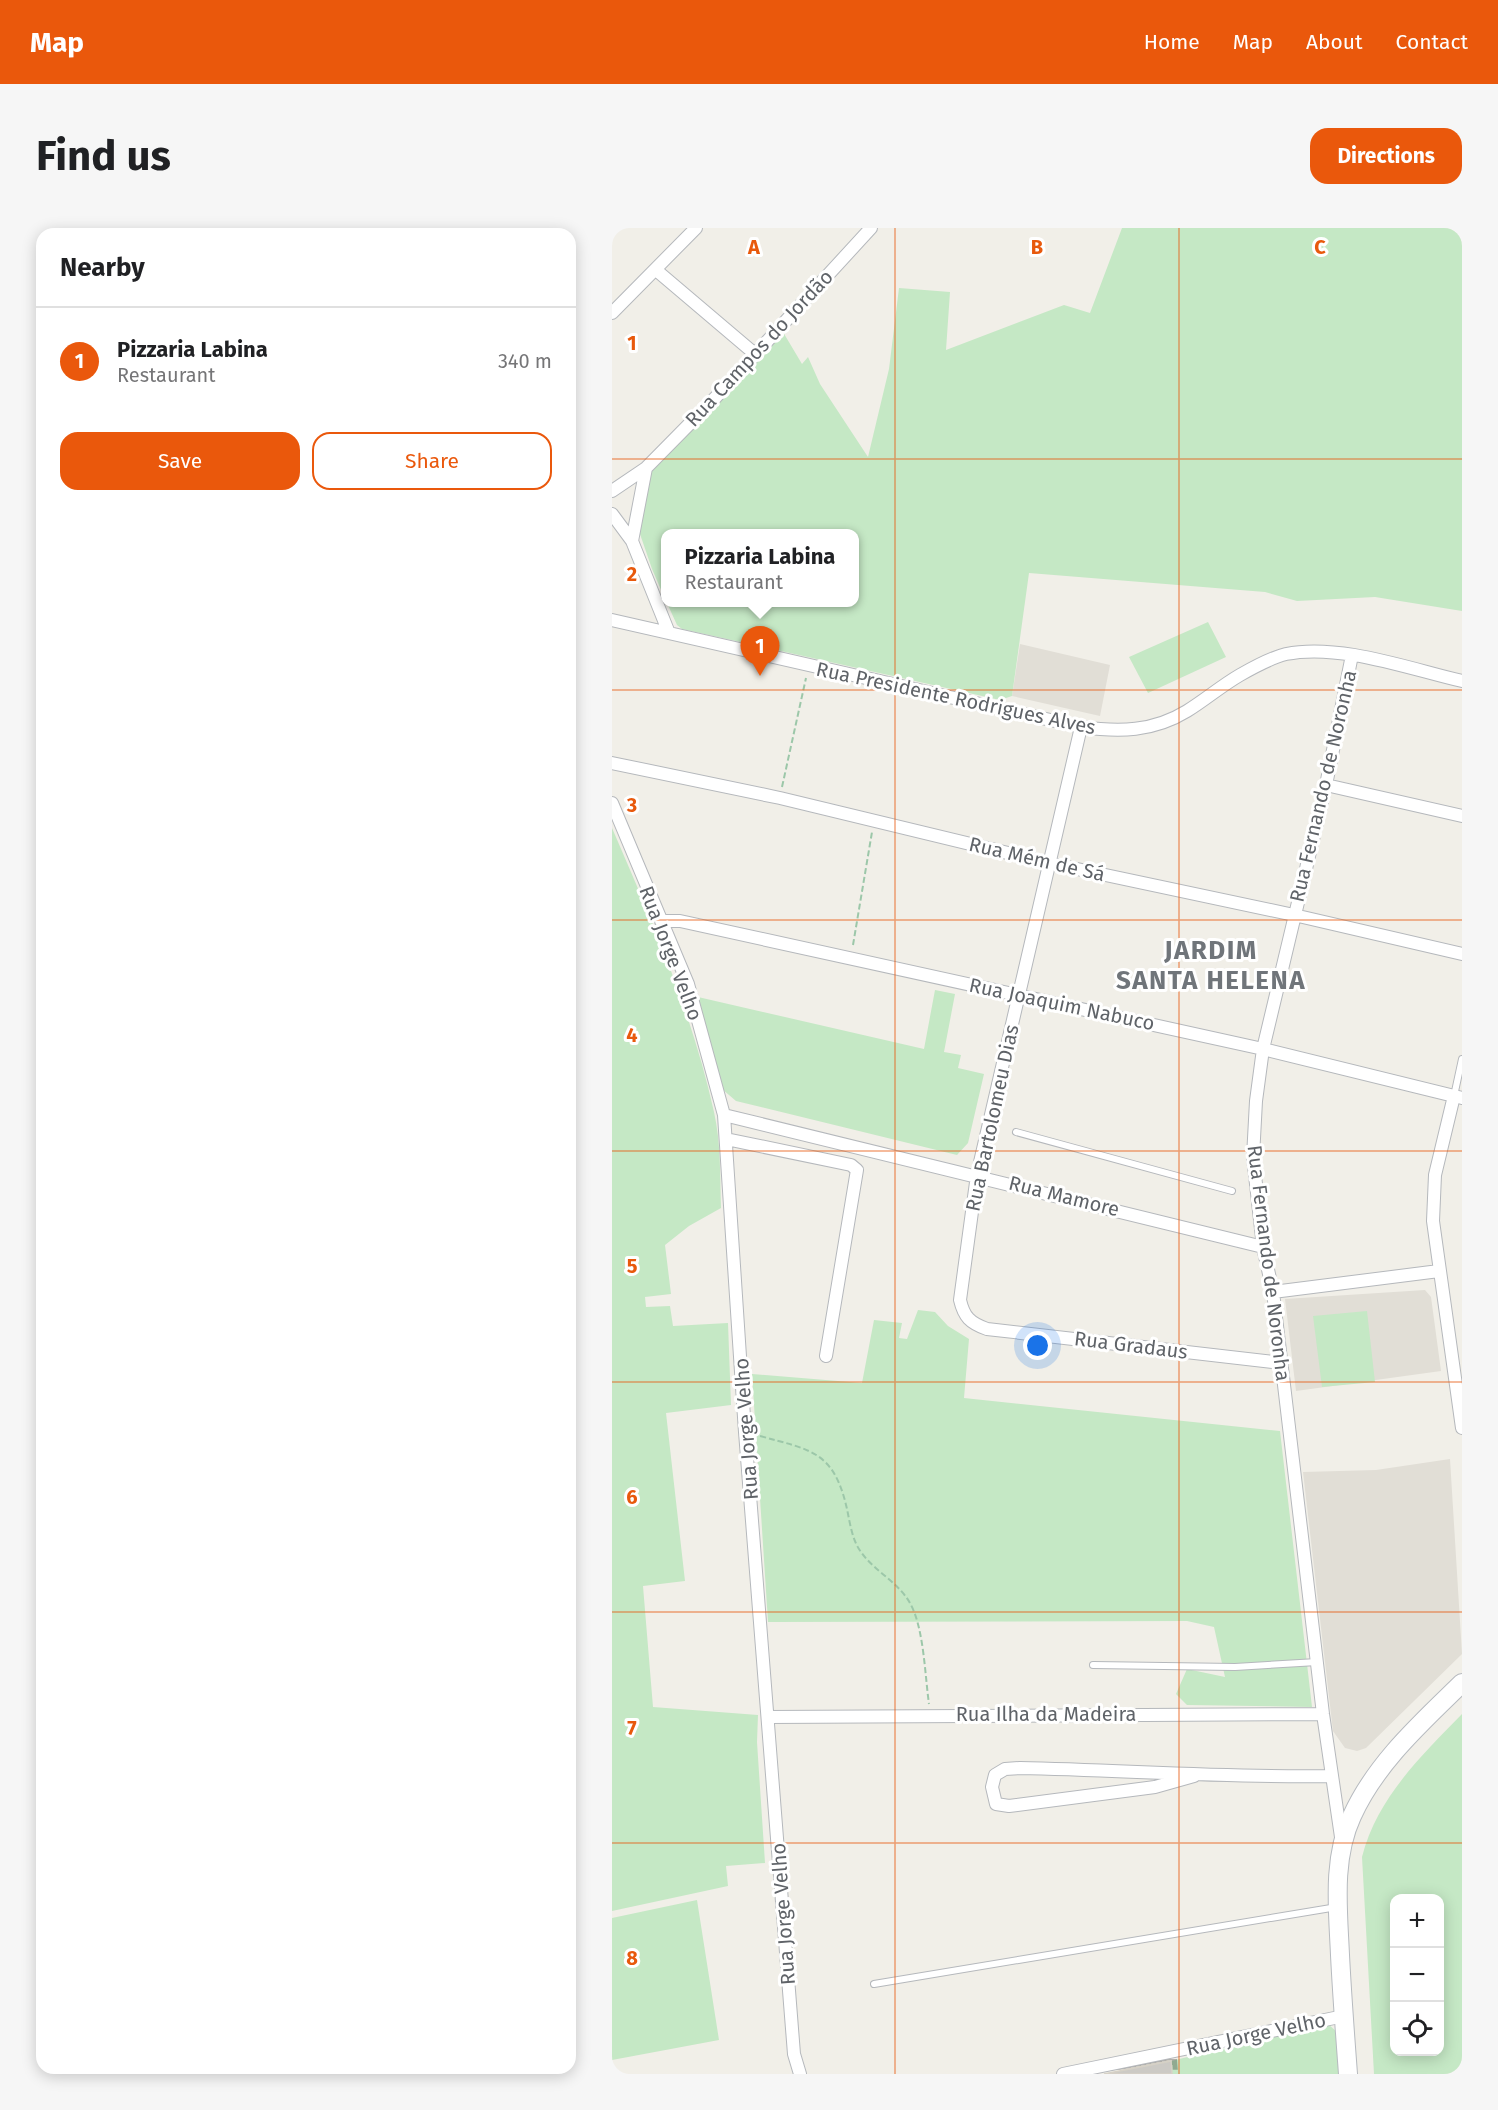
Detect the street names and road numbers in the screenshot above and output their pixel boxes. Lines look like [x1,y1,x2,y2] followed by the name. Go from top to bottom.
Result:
[680,265,838,431] street label: Rua Campos do Jordão
[814,657,1098,739] street label: Rua Presidente Rodrigues Alves
[1285,668,1361,904] street label: Rua Fernando de Noronha
[967,832,1107,886] street label: Rua Mém de Sá
[634,882,708,1024] street label: Rua Jorge Velho
[967,973,1157,1035] street label: Rua Joaquim Nabuco
[960,1022,1024,1214] street label: Rua Bartolomeu Dias
[1243,1144,1295,1382] street label: Rua Fernando de Noronha
[1006,1171,1122,1221] street label: Rua Mamore
[1073,1326,1189,1364] street label: Rua Gradaus
[729,1357,763,1501] street label: Rua Jorge Velho
[956,1702,1136,1726] street label: Rua Ilha da Madeira
[766,1842,800,1986] street label: Rua Jorge Velho
[1184,2007,1328,2061] street label: Rua Jorge Velho

